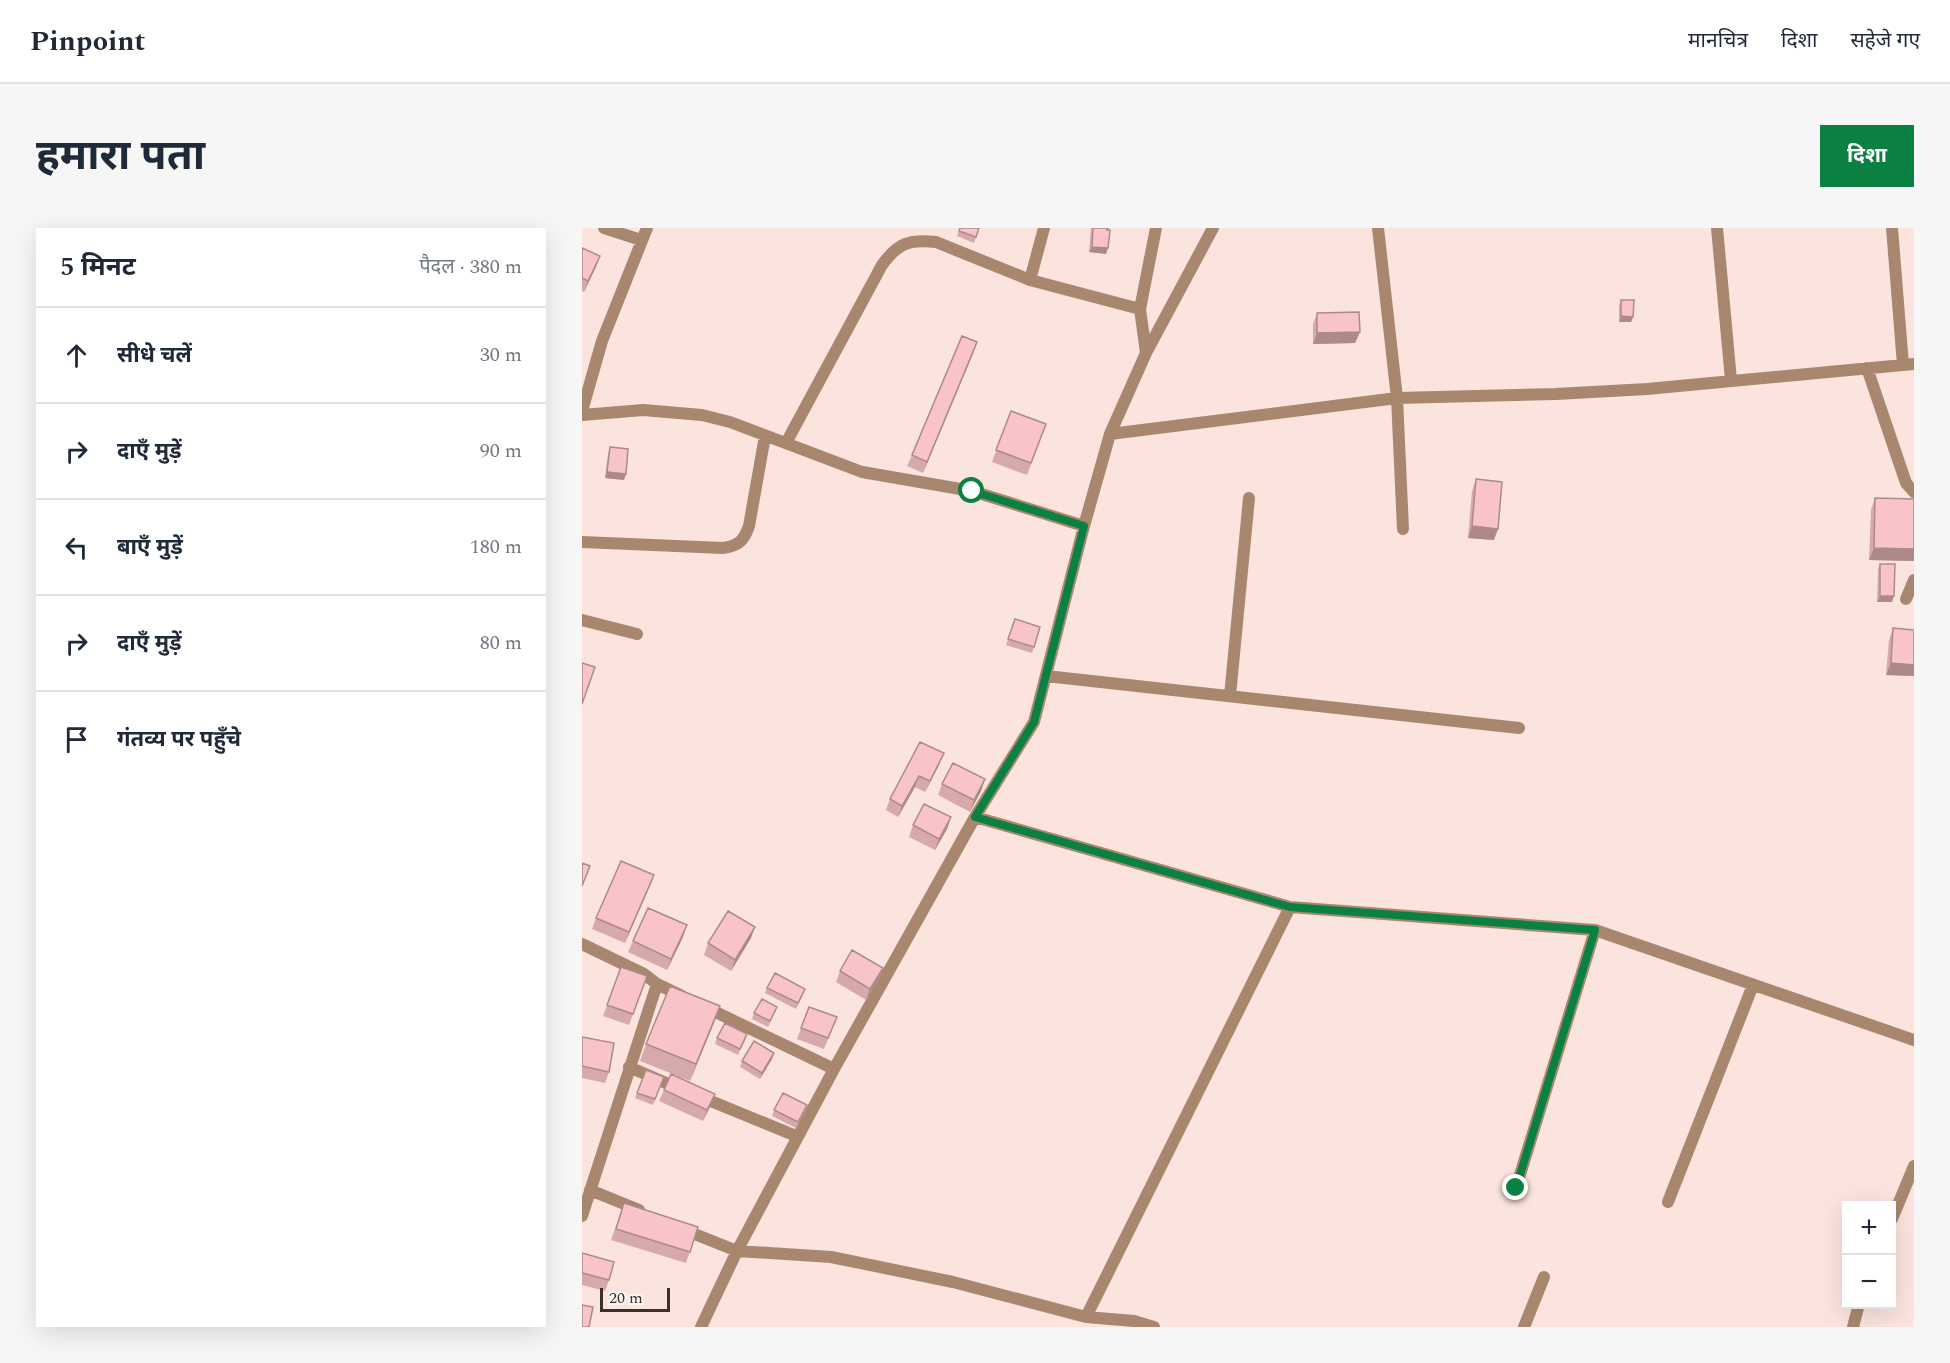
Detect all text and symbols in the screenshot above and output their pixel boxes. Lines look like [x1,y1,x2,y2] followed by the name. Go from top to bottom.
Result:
[30,20,145,63] text: Pinpoint
[1688,25,1748,57] text: मानचित्र
[1781,25,1817,57] text: दिशा
[1850,25,1920,57] text: सहेजे गए
[36,125,205,188] text: हमारा पता
[1820,125,1914,187] button: दिशा
[60,247,136,287] text: 5 मिनट
[419,252,522,282] text: पैदल · 380 m
[60,339,93,372] icon: ahead
[117,339,192,372] text: सीधे चलें
[480,340,522,370] text: 30 m
[60,435,93,468] icon: right
[117,435,182,468] text: दाएँ मुड़ें
[480,436,522,466] text: 90 m
[958,477,984,503] route start
[60,531,93,564] icon: left
[117,531,183,564] text: बाएँ मुड़ें
[470,532,522,562] text: 180 m
[60,627,93,660] icon: right
[117,627,182,660] text: दाएँ मुड़ें
[480,628,522,658] text: 80 m
[60,723,93,756] icon: arrive
[117,723,241,756] text: गंतव्य पर पहुँचे
[1502,1174,1528,1200] route end
[1842,1201,1896,1309] map controls
[1842,1201,1896,1255] button: +
[1842,1255,1896,1309] button: −
[600,1285,670,1312] scale bar
[609,1286,643,1310] text: 20 m

